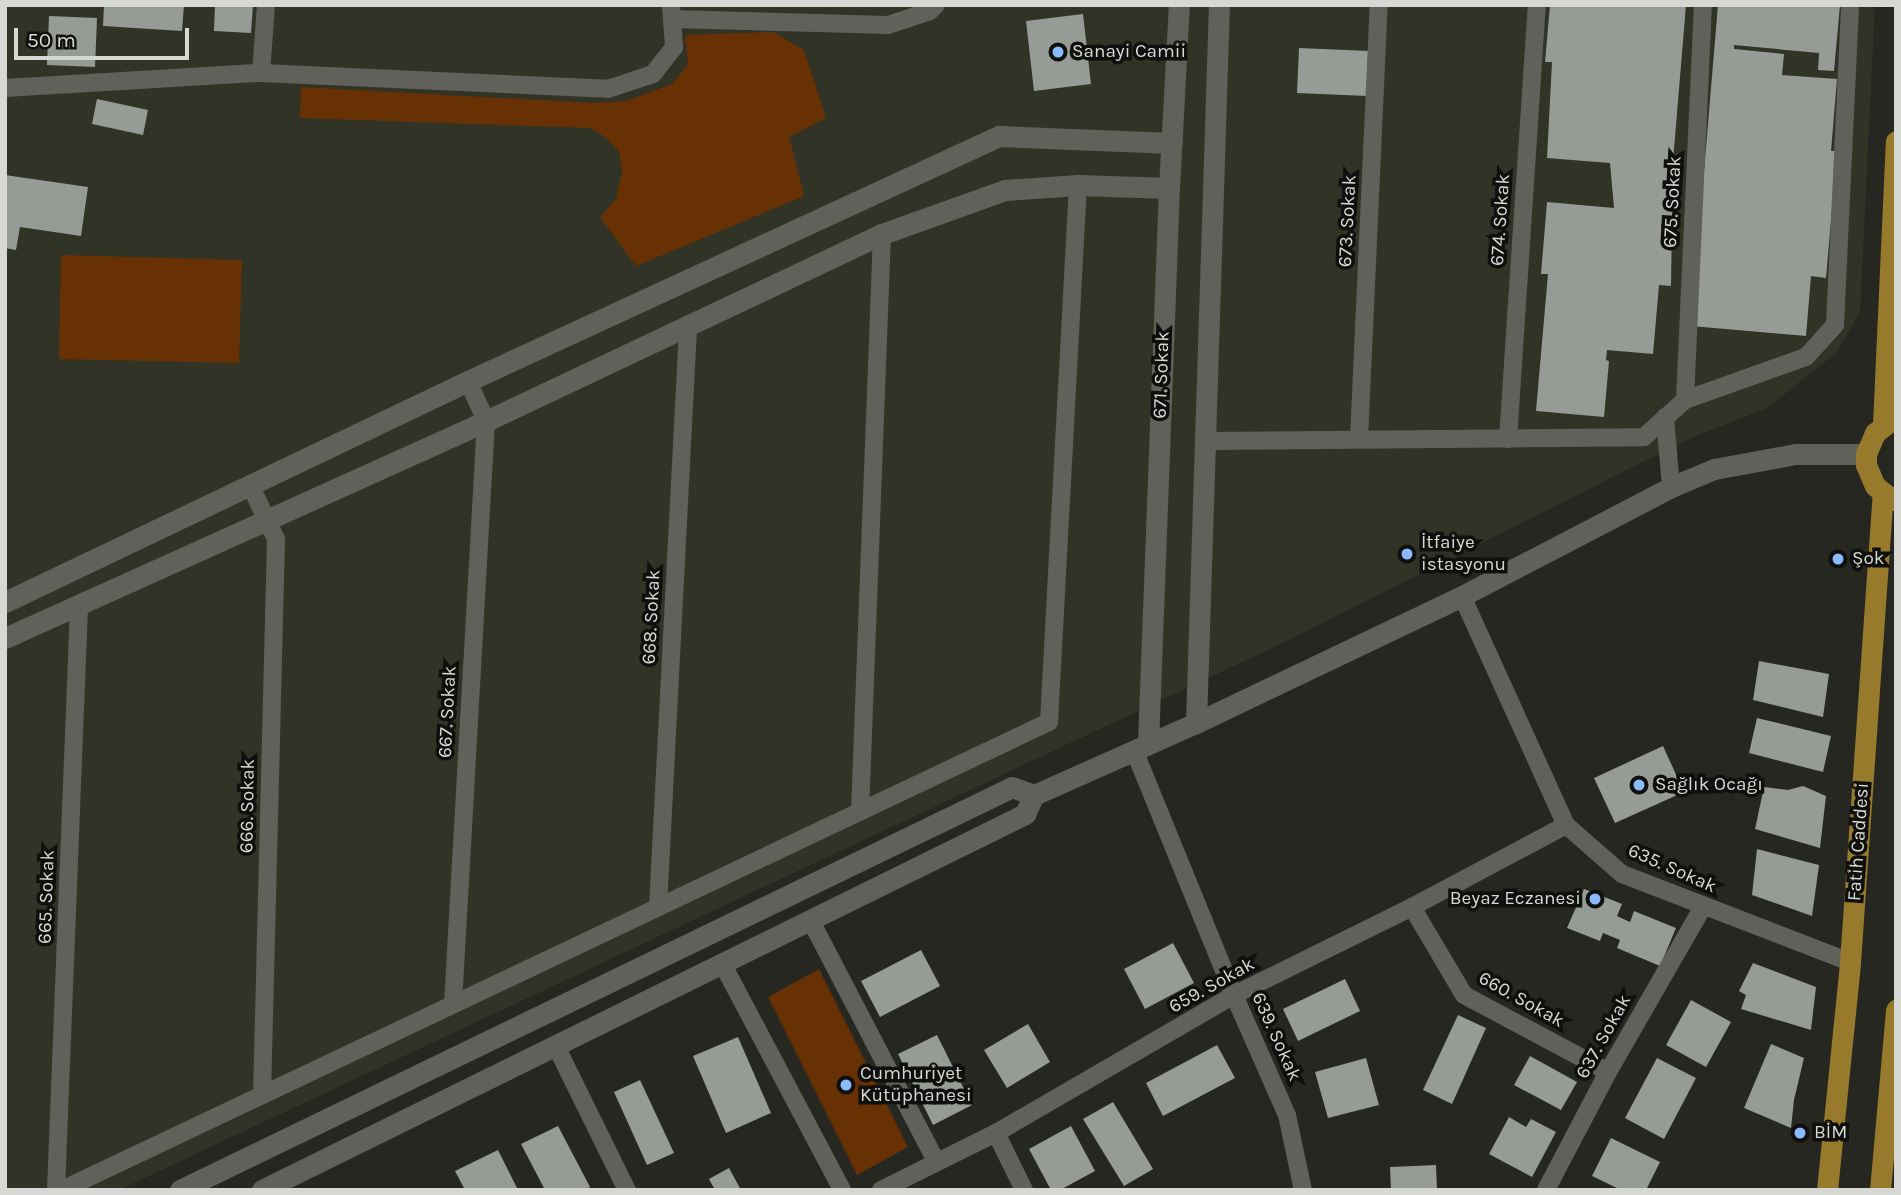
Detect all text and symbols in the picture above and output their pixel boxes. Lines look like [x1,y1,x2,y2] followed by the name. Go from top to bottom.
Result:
[18,14,192,58] scale bar
[27,28,76,52] text: 50 m
[1072,41,1186,63] place label: Sanayi Camii
[1050,44,1066,60] marker: Sanayi Camii
[1659,155,1687,249] street label: 675. Sokak
[1486,173,1516,267] street label: 674. Sokak
[1334,174,1362,268] street label: 673. Sokak
[1149,331,1175,419] street label: 671. Sokak
[1421,532,1506,576] place label: İtfaiye istasyonu
[1399,546,1415,562] marker: İtfaiye istasyonu
[1852,548,1885,570] place label: Şok
[1830,551,1846,567] marker: Şok
[638,569,666,665] street label: 668. Sokak
[434,665,462,759] street label: 667. Sokak
[236,759,260,853] street label: 666. Sokak
[1655,774,1763,796] place label: Sağlık Ocağı
[1629,775,1649,795] marker: Sağlık Ocağı
[1843,782,1875,902] street label: Fatih Caddesi
[1624,839,1720,899] street label: 635. Sokak
[34,850,60,944] street label: 665. Sokak
[1450,888,1581,910] place label: Beyaz Eczanesi
[1587,891,1603,907] marker: Beyaz Eczanesi
[1165,953,1259,1019] street label: 659. Sokak
[1474,967,1568,1033] street label: 660. Sokak
[1246,989,1306,1085] street label: 639. Sokak
[1572,991,1636,1083] street label: 637. Sokak
[860,1063,972,1107] place label: Cumhuriyet Kütüphanesi
[838,1077,854,1093] marker: Cumhuriyet Kütüphanesi
[1814,1122,1847,1144] place label: BİM
[1792,1125,1808,1141] marker: BİM

